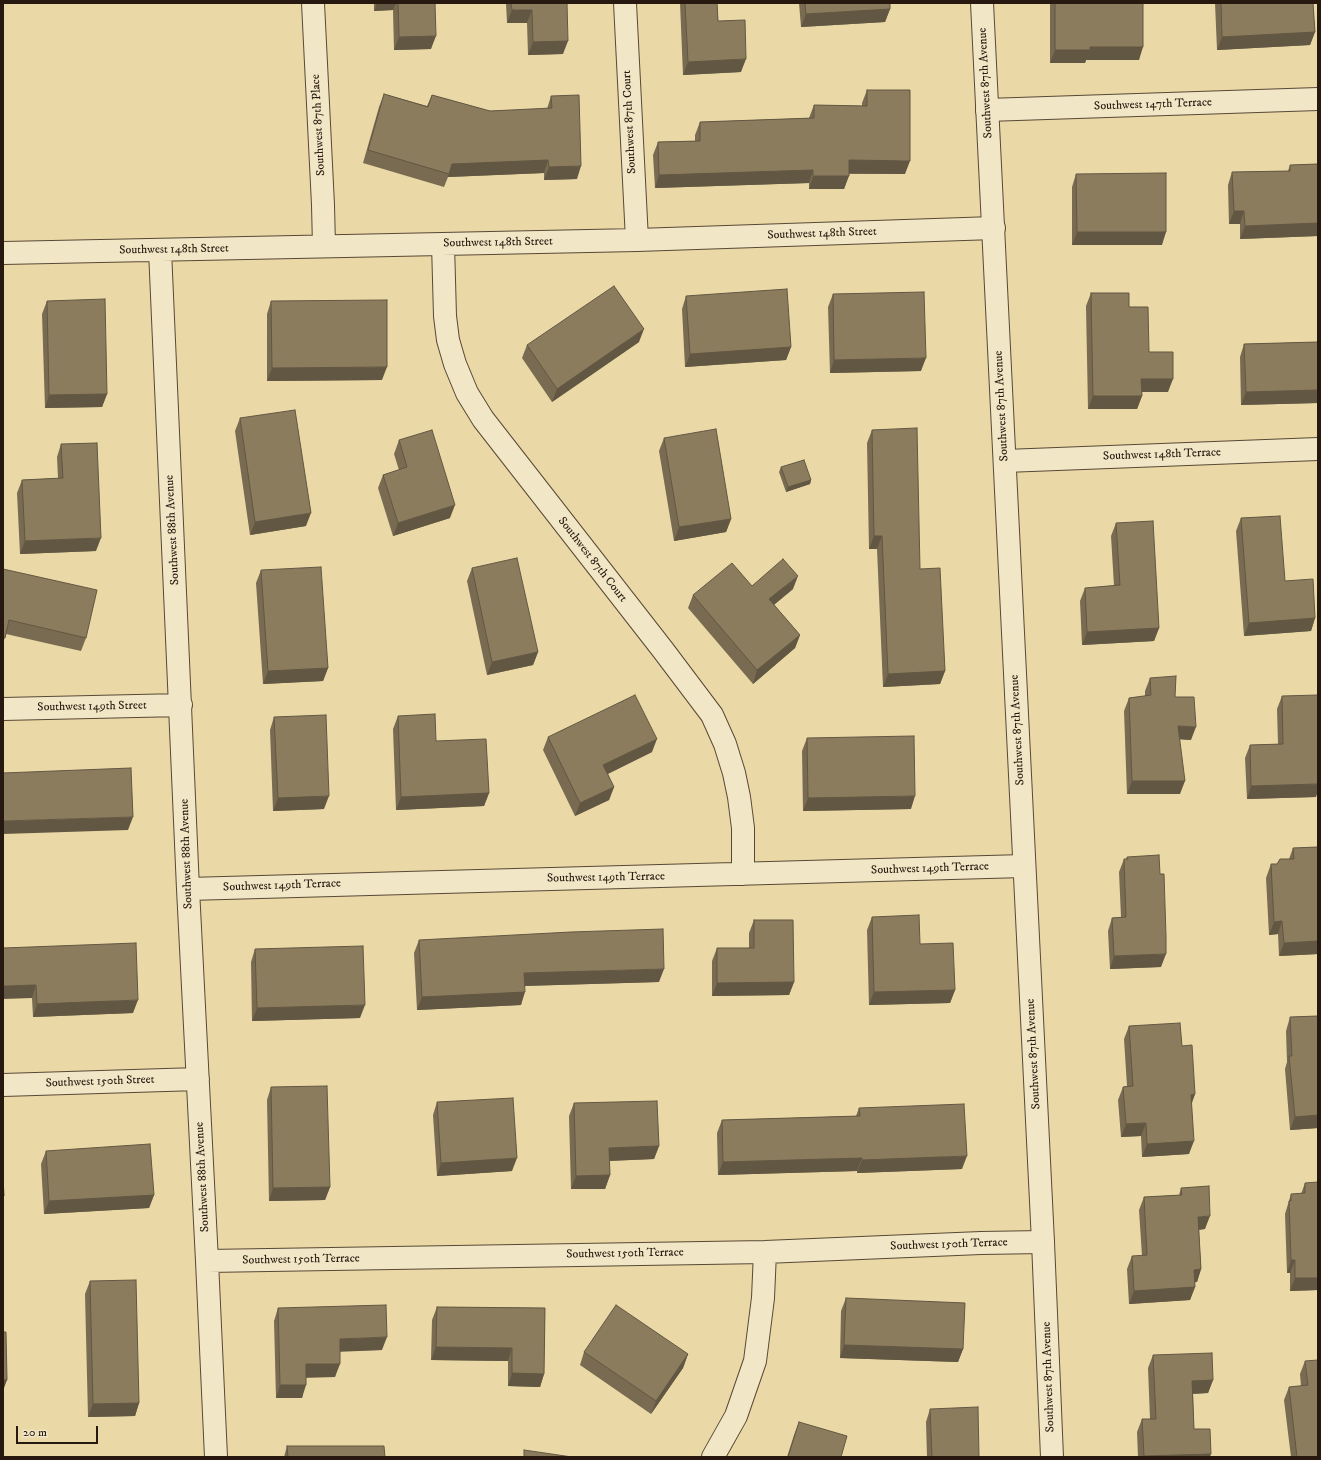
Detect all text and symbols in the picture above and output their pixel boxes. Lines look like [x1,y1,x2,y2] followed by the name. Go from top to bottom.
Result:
[976,27,996,139] street label: Southwest 87th Avenue
[620,70,640,174] street label: Southwest 87th Court
[309,74,329,176] street label: Southwest 87th Place
[1094,96,1212,114] street label: Southwest 147th Terrace
[767,225,877,243] street label: Southwest 148th Street
[443,235,553,251] street label: Southwest 148th Street
[119,242,229,258] street label: Southwest 148th Street
[992,350,1012,462] street label: Southwest 87th Avenue
[1103,446,1221,464] street label: Southwest 148th Terrace
[163,475,183,585] street label: Southwest 88th Avenue
[554,515,630,605] street label: Southwest 87th Court
[1008,674,1028,786] street label: Southwest 87th Avenue
[37,699,147,715] street label: Southwest 149th Street
[178,799,196,909] street label: Southwest 88th Avenue
[871,860,989,878] street label: Southwest 149th Terrace
[547,870,665,886] street label: Southwest 149th Terrace
[223,877,341,895] street label: Southwest 149th Terrace
[1024,998,1044,1110] street label: Southwest 87th Avenue
[45,1073,155,1091] street label: Southwest 150th Street
[193,1122,213,1232] street label: Southwest 88th Avenue
[890,1236,1008,1254] street label: Southwest 150th Terrace
[566,1246,684,1262] street label: Southwest 150th Terrace
[242,1252,360,1268] street label: Southwest 150th Terrace
[1040,1321,1058,1433] street label: Southwest 87th Avenue
[18,1418,100,1444] scale bar
[23,1425,47,1440] text: 20 m

